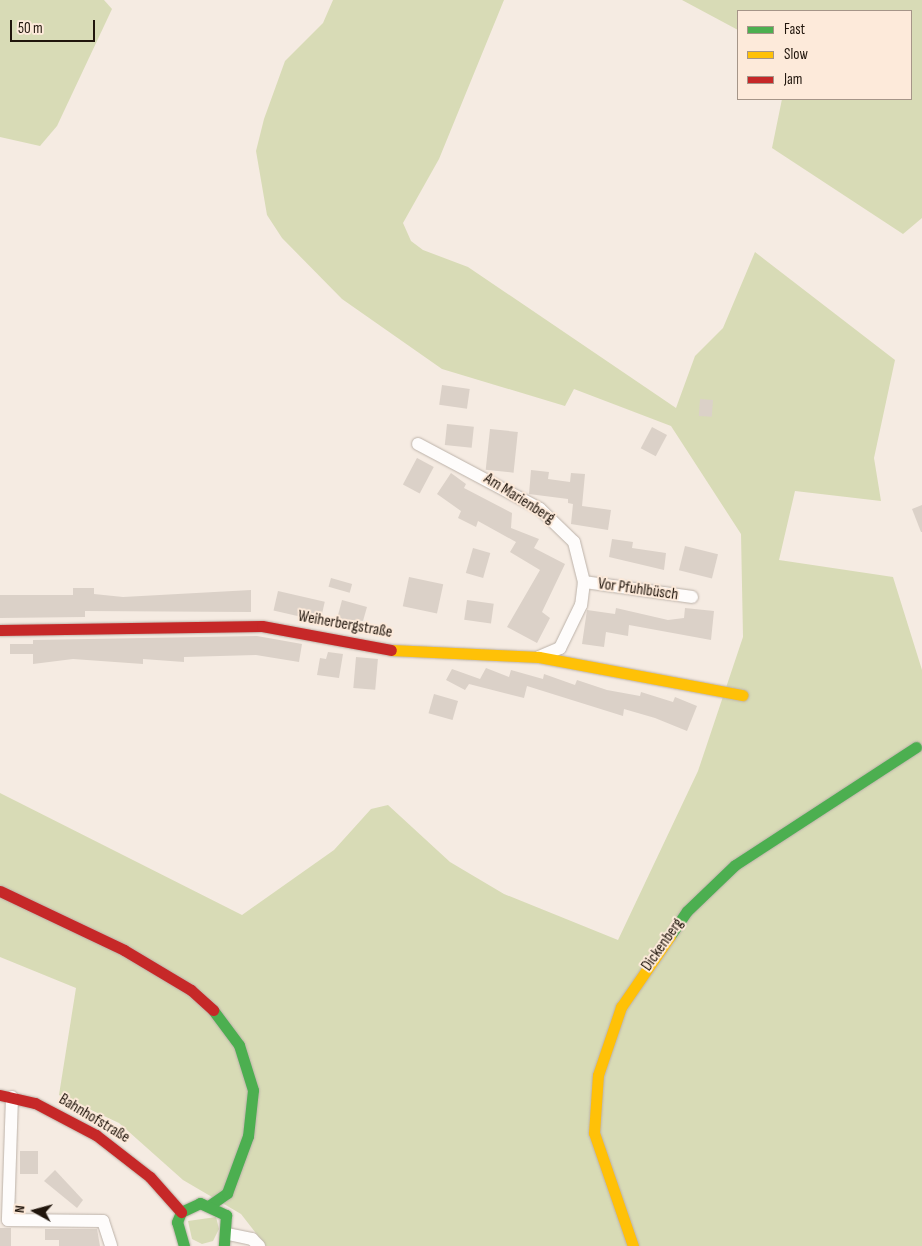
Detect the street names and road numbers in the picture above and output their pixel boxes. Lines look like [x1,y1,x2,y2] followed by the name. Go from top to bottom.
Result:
[480,470,558,528] street label: Am Marienberg
[597,575,679,605] street label: Vor Pfuhlbüsch
[296,607,394,643] street label: Weiherbergstraße
[638,915,688,975] street label: Dickenberg
[55,1090,133,1148] street label: Bahnhofstraße

